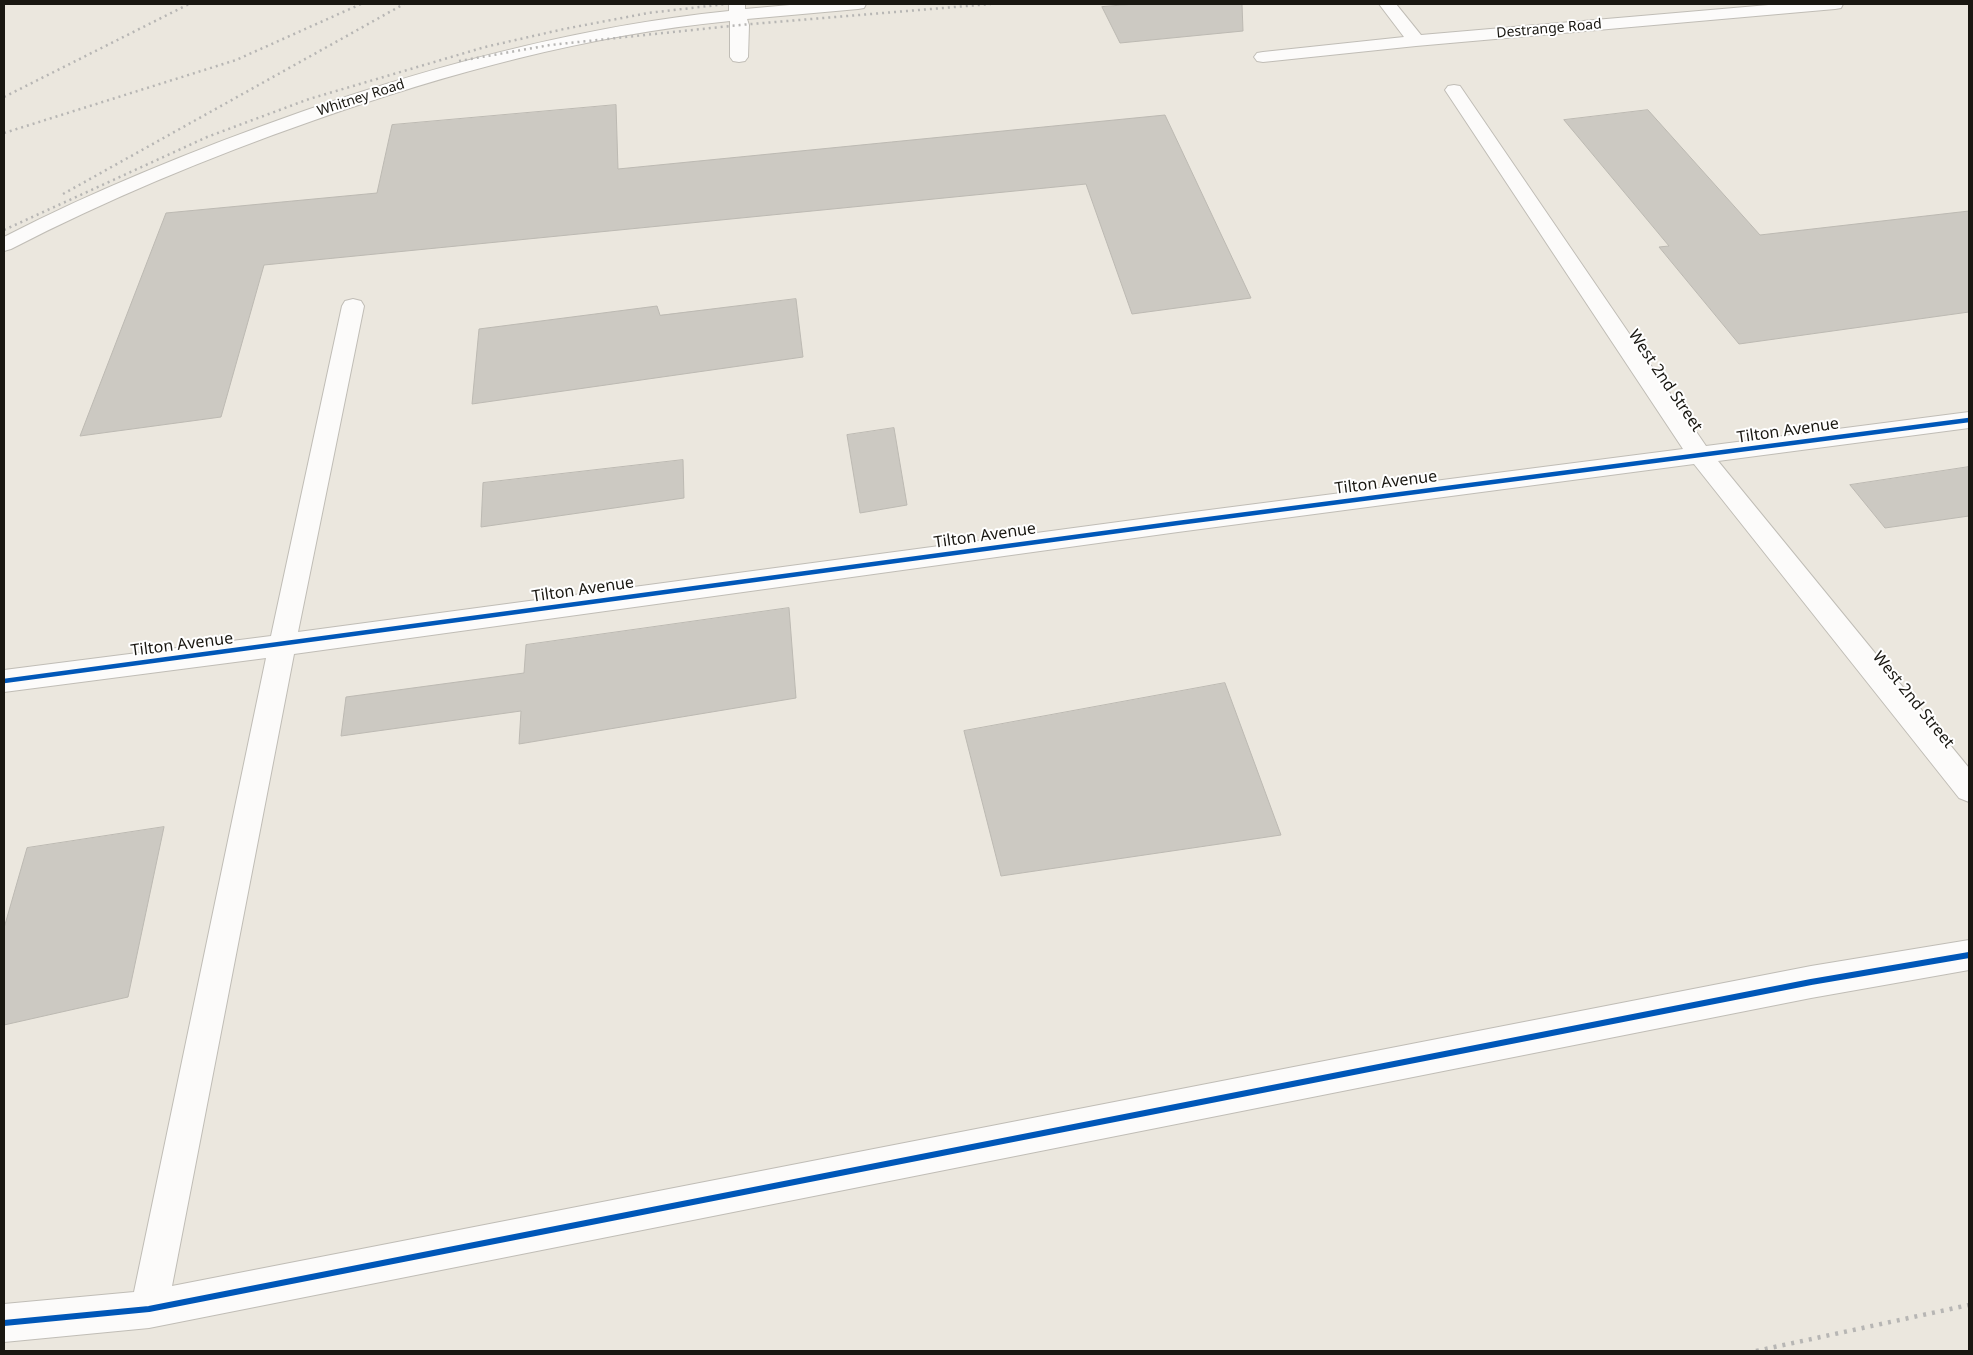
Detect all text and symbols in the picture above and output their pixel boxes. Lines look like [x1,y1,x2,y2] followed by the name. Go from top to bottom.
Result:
[1496,16,1602,42] street label: Destrange Road
[315,76,407,120] street label: Whitney Road
[1624,326,1706,436] street label: West 2nd Street
[1736,414,1840,448] street label: Tilton Avenue
[1334,467,1438,499] street label: Tilton Avenue
[933,519,1037,553] street label: Tilton Avenue
[531,573,635,607] street label: Tilton Avenue
[130,629,234,661] street label: Tilton Avenue
[1868,648,1958,752] street label: West 2nd Street

